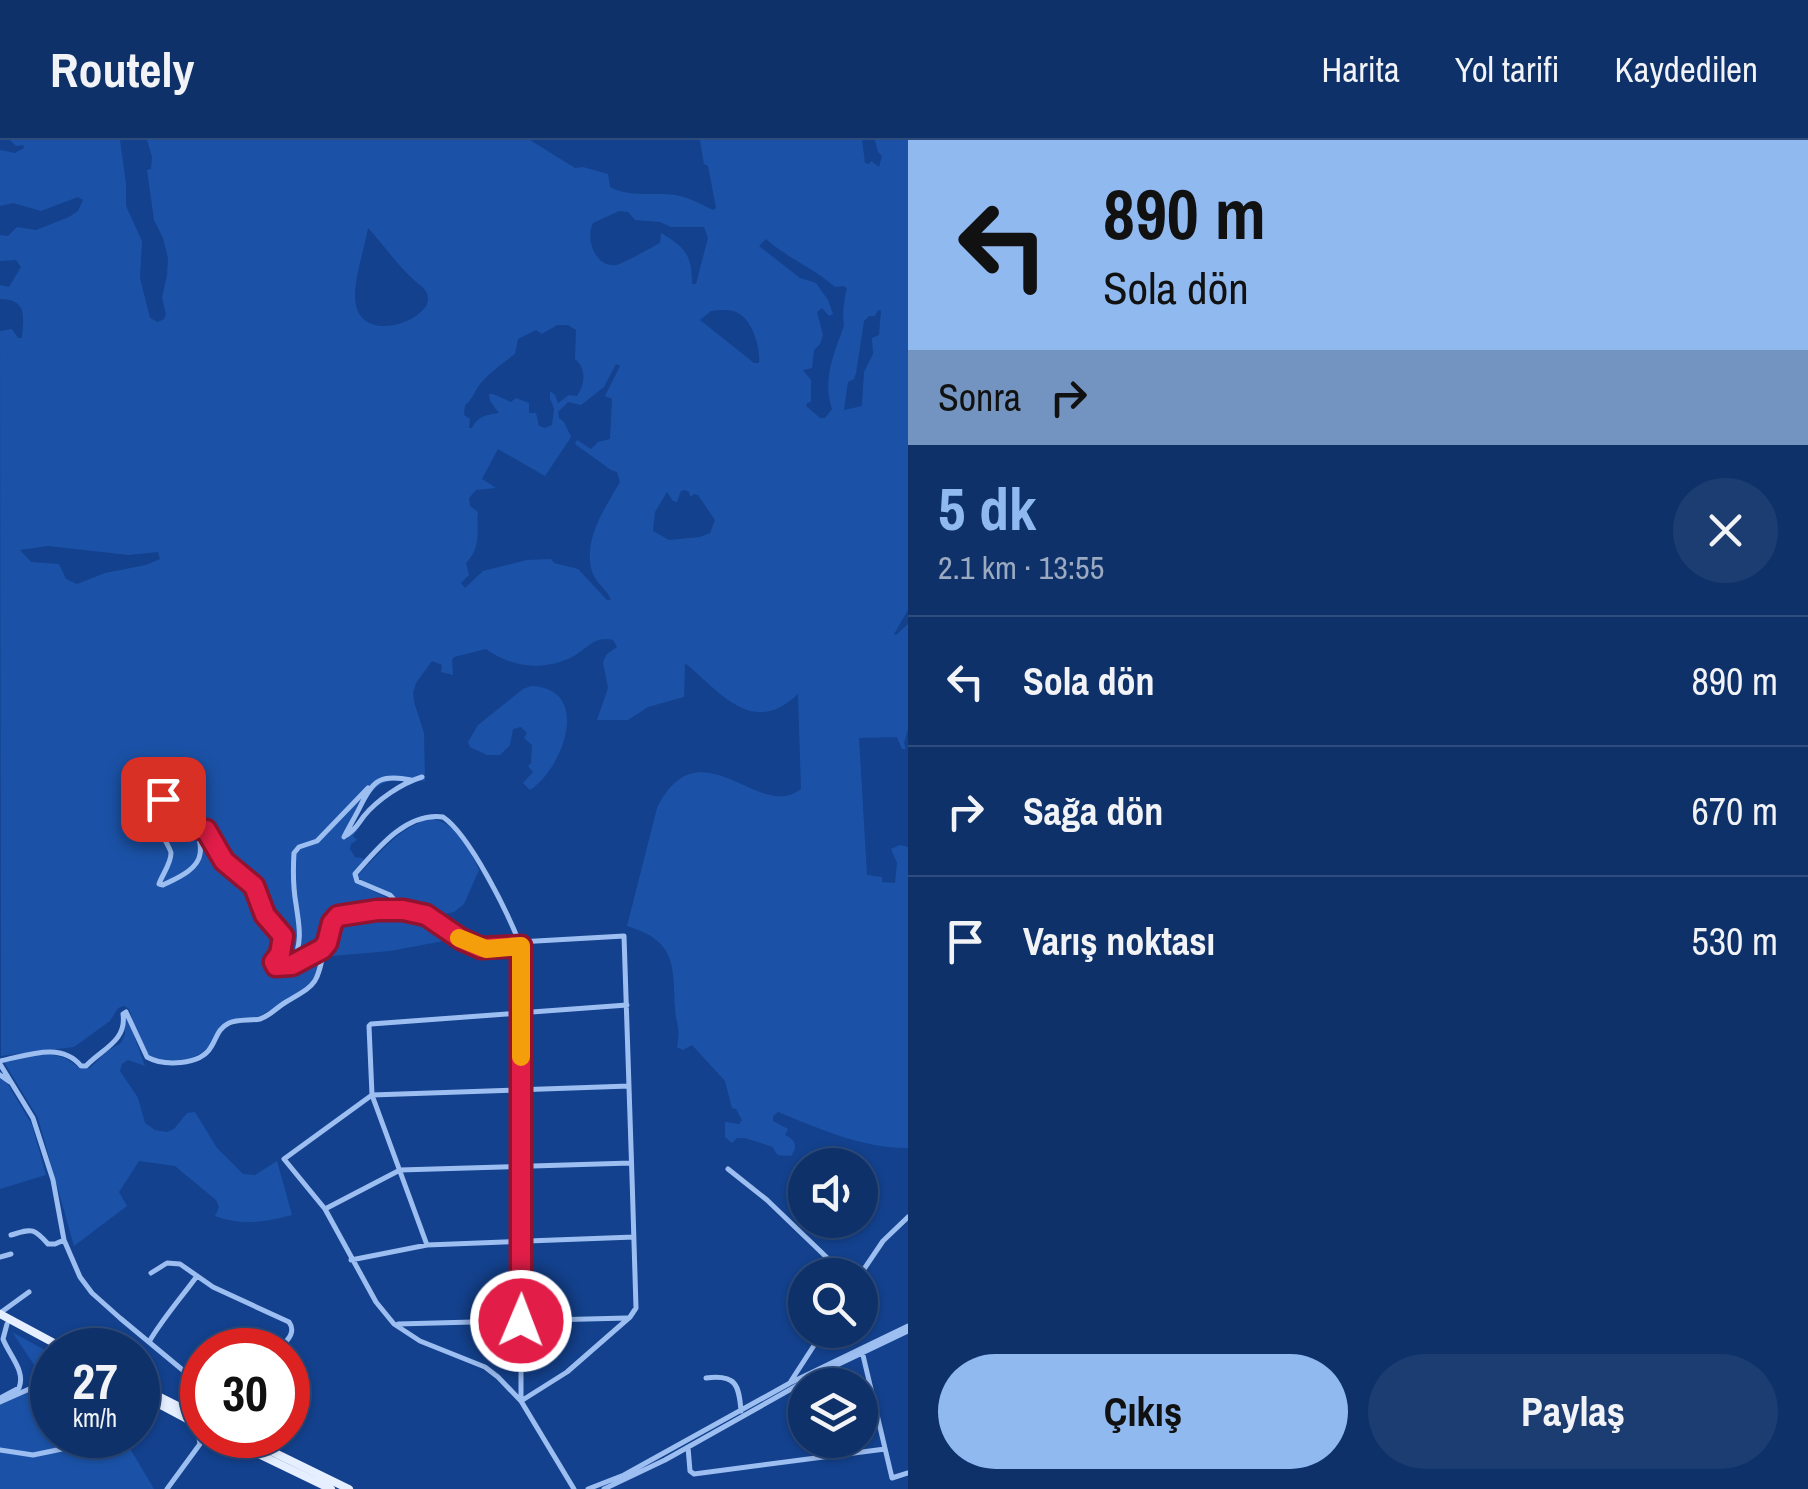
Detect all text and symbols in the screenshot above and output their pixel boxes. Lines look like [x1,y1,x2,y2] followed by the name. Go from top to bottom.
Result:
[50,37,194,102] text: Routely
[1322,46,1400,93] text: Harita
[1455,46,1559,93] text: Yol tarifi
[1614,46,1758,93] text: Kaydedilen
[1103,167,1266,261] text: 890 m
[938,180,1068,310] icon: left
[1103,257,1249,318] text: Sola dön
[1041,370,1096,425] icon: right
[938,372,1021,423] text: Sonra
[938,468,1036,549] text: 5 dk
[1673,478,1778,583] button: close
[938,546,1104,589] text: 2.1 km · 13:55
[938,654,993,709] icon: left
[1023,656,1155,707] text: Sola dön
[1691,656,1778,707] text: 890 m
[121,757,206,842] pin
[136,772,191,827] icon: arrive
[938,784,993,839] icon: right
[1023,786,1163,837] text: Sağa dön
[1691,786,1778,837] text: 670 m
[938,914,993,969] icon: arrive
[1023,916,1215,967] text: Varış noktası
[1691,916,1778,967] text: 530 m
[788,1148,878,1458] map controls
[788,1148,878,1238] button: sound
[788,1258,878,1348] button: search
[469,1269,573,1373] position arrow
[180,1328,310,1458] speed limit sign: 30
[72,1347,118,1415] text: 27
[938,1354,1348,1469] button: Çıkış
[1368,1354,1778,1469] button: Paylaş
[788,1368,878,1458] button: layers
[73,1401,117,1435] text: km/h

